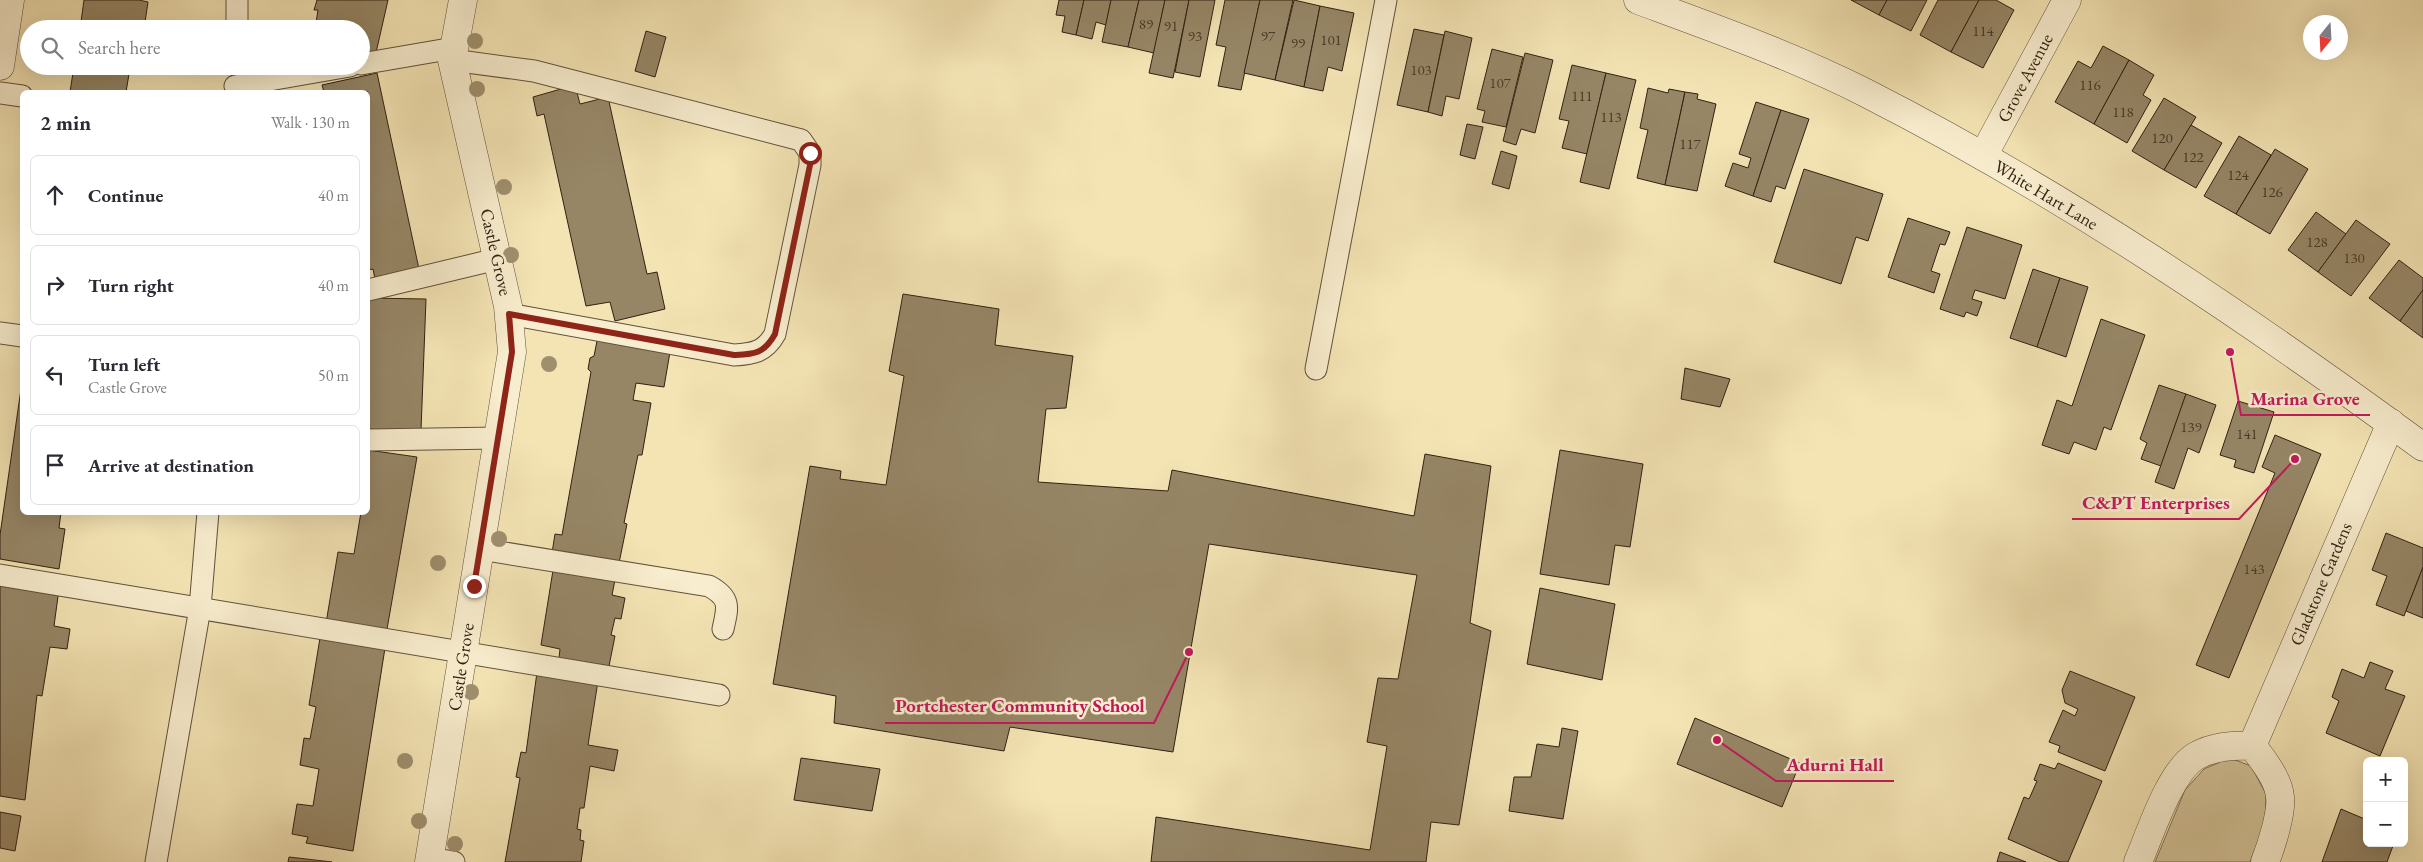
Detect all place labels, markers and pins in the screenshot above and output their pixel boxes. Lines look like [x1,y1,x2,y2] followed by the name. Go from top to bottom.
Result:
[2241,381,2370,415] callout: Marina Grove
[2072,485,2239,519] callout: C&PT Enterprises
[885,689,1154,723] callout: Portchester Community School
[1776,747,1894,781] callout: Adurni Hall

